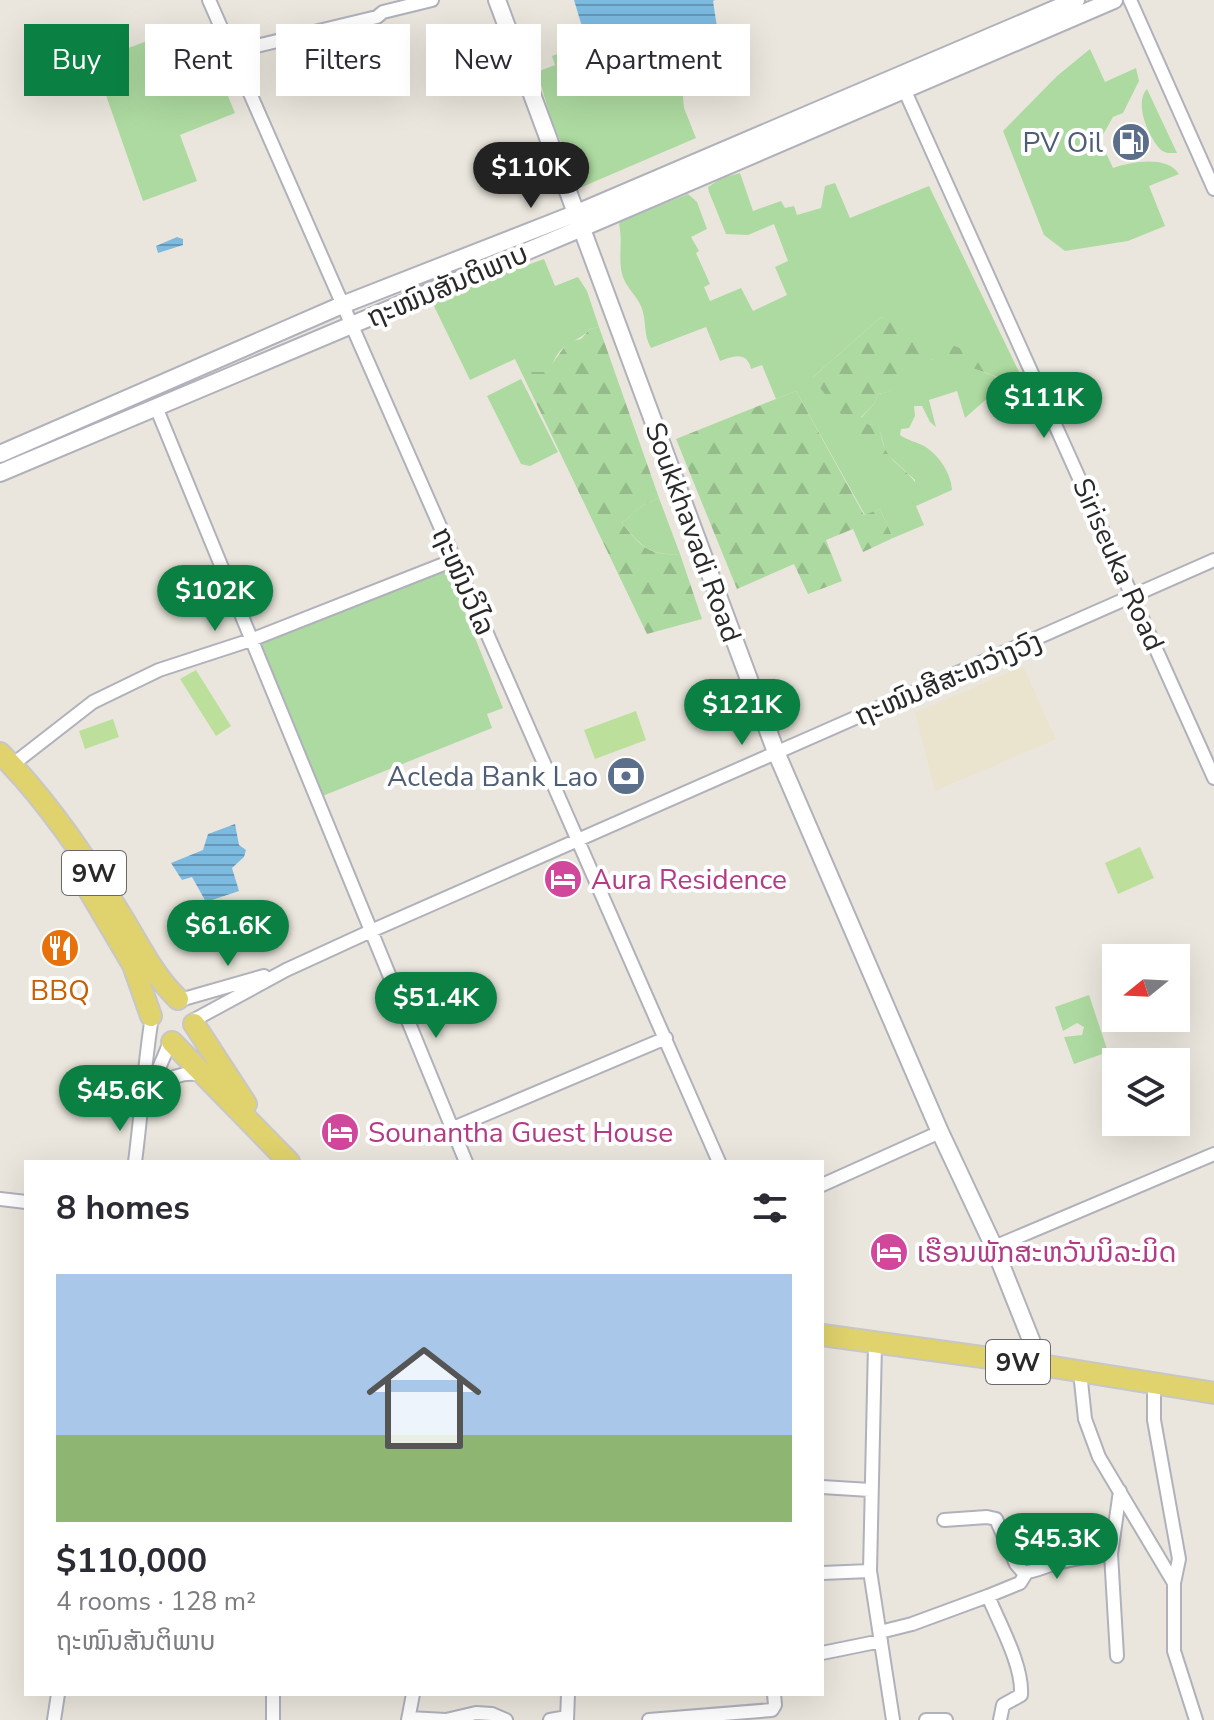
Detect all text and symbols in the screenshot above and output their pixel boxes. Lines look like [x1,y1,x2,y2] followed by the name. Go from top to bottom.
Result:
[24,24,129,96] chip: Buy
[145,24,260,96] chip: Rent
[276,24,410,96] chip: Filters
[426,24,541,96] chip: New
[557,24,750,96] chip: Apartment
[1110,121,1152,163] fuel station icon: PV Oil
[1023,124,1104,162] place label: PV Oil
[475,142,587,210] pin: $110K
[491,150,571,185] text: $110K
[361,235,534,337] street label: ຖະໜົນສັນຕິພາບ
[988,372,1100,440] pin: $111K
[1004,380,1084,415] text: $111K
[636,417,750,647] street label: Soukkhavadi Road
[1063,472,1173,657] street label: Siriseuka Road
[422,521,504,642] street label: ຖະໜົນວິໄລ
[159,565,271,633] pin: $102K
[175,573,255,608] text: $102K
[849,622,1048,735] street label: ຖະໜົນສີສະຫວ່າງວົງ
[686,679,798,747] pin: $121K
[702,687,782,722] text: $121K
[605,755,647,797] bank icon: Acleda Bank Lao
[387,758,598,796] place label: Acleda Bank Lao
[62,851,126,895] road number: 9W
[542,858,584,900] hotel icon: Aura Residence
[591,861,787,899] place label: Aura Residence
[163,900,293,968] pin: $61.6K
[185,908,271,943] text: $61.6K
[39,927,81,969] restaurant icon: BBQ
[1102,944,1190,1032] north arrow
[1102,944,1190,1136] map controls
[30,972,90,1010] place label: BBQ
[371,972,501,1040] pin: $51.4K
[393,980,479,1015] text: $51.4K
[1102,1048,1190,1136] button: layers
[55,1065,185,1133] pin: $45.6K
[77,1073,163,1108] text: $45.6K
[319,1111,361,1153] hotel icon: Sounantha Guest House
[368,1114,673,1152] place label: Sounantha Guest House
[56,1185,190,1231] text: 8 homes
[748,1186,792,1230] icon: filters
[868,1231,910,1273] hotel icon: ເຮືອນພັກສະຫວັນນິລະມິດ
[917,1234,1177,1272] place label: ເຮືອນພັກສະຫວັນນິລະມິດ
[352,1326,496,1470] icon: home
[986,1340,1050,1384] road number: 9W
[992,1513,1122,1581] pin: $45.3K
[1014,1521,1100,1556] text: $45.3K
[56,1538,207,1584] text: $110,000
[56,1584,256,1619] text: 4 rooms · 128 m²
[56,1624,216,1659] text: ຖະໜົນສັນຕິພາບ

